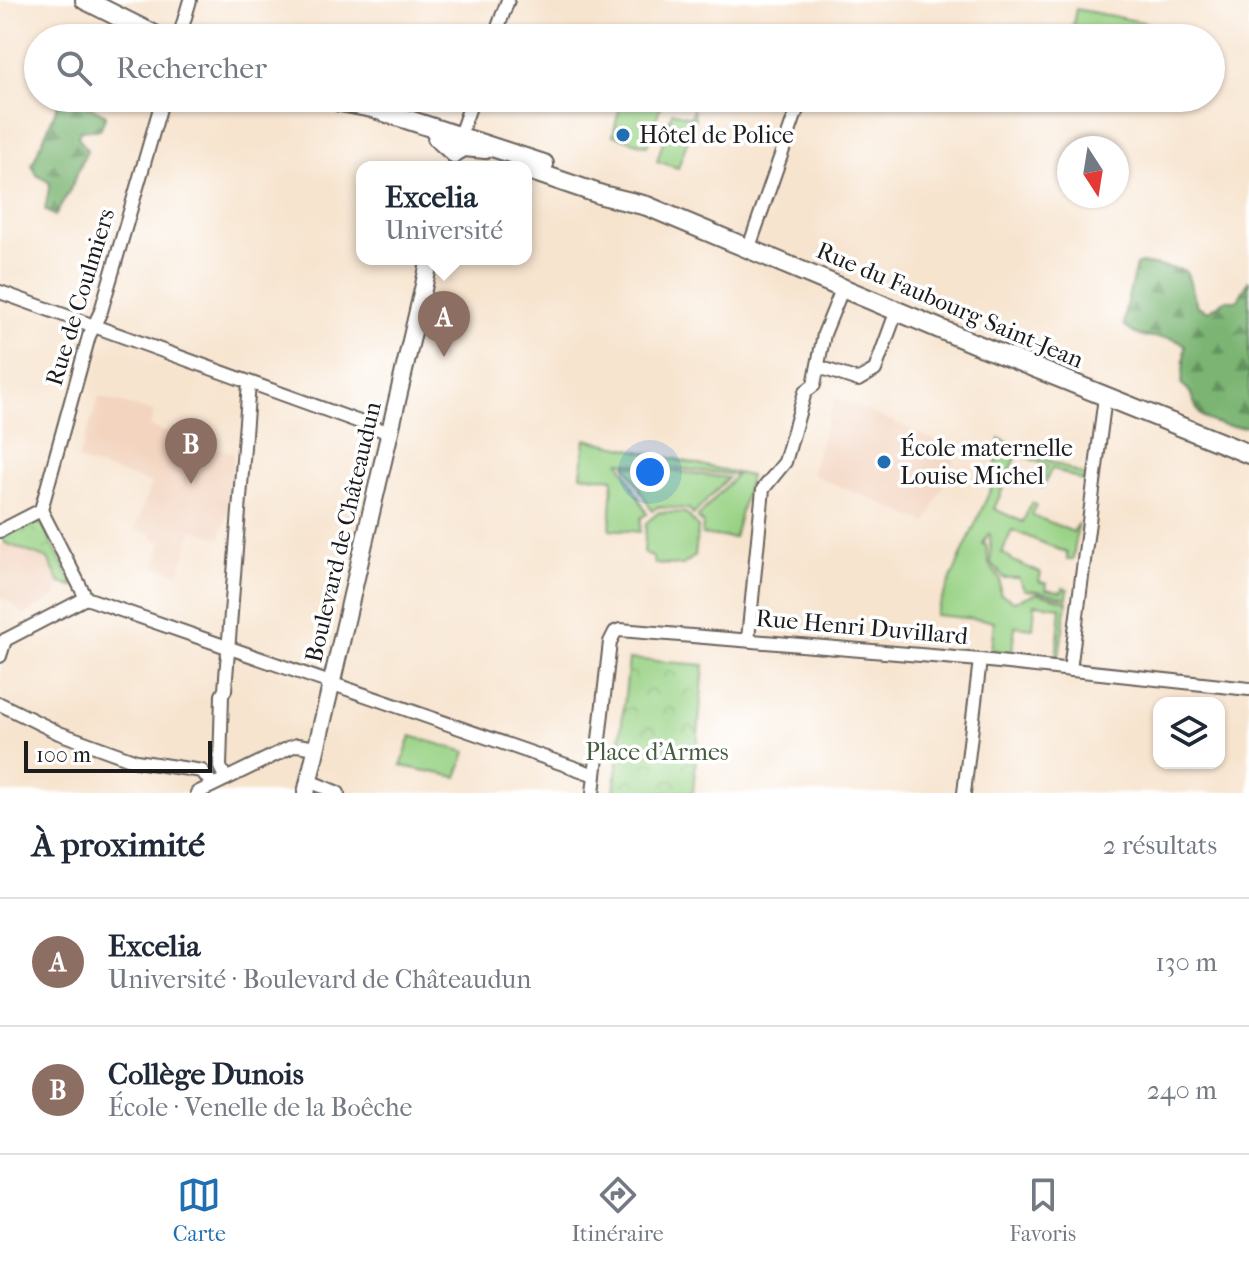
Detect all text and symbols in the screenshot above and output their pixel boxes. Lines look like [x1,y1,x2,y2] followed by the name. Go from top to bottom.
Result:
[24,24,1225,112] search box
[52,46,96,90] icon: search
[116,51,267,86] text: Rechercher
[639,121,794,149] place label: Hôtel de Police
[614,126,632,144] marker: Hôtel de Police
[1057,136,1129,208] north arrow
[356,161,532,265] popup
[385,180,477,215] text: Excelia
[40,205,120,389] street label: Rue de Coulmiers
[385,215,503,246] text: Université
[812,236,1088,374] street label: Rue du Faubourg Saint-Jean
[418,291,470,357] pin: A
[299,399,387,665] street label: Boulevard de Châteaudun
[165,418,217,484] pin: B
[900,433,1073,490] place label: École maternelle Louise Michel
[630,452,670,492] your location
[875,453,893,471] marker: École maternelle Louise Michel
[755,604,970,650] street label: Rue Henri Duvillard
[1153,697,1225,769] map controls
[1153,697,1225,769] button: layers
[24,737,212,773] scale bar
[585,738,729,766] park label: Place d'Armes
[36,742,91,768] text: 100 m
[32,825,205,865] text: À proximité
[1103,830,1217,861] text: 2 résultats
[108,929,200,964] text: Excelia
[50,947,66,978] text: A
[1156,947,1217,978] text: 130 m
[108,964,531,995] text: Université · Boulevard de Châteaudun
[108,1057,304,1092] text: Collège Dunois
[50,1075,66,1106] text: B
[1147,1075,1217,1106] text: 240 m
[108,1092,412,1123] text: École · Venelle de la Boêche
[173,1173,226,1247] tab: Carte
[571,1173,664,1247] tab: Itinéraire
[1009,1173,1076,1247] tab: Favoris

